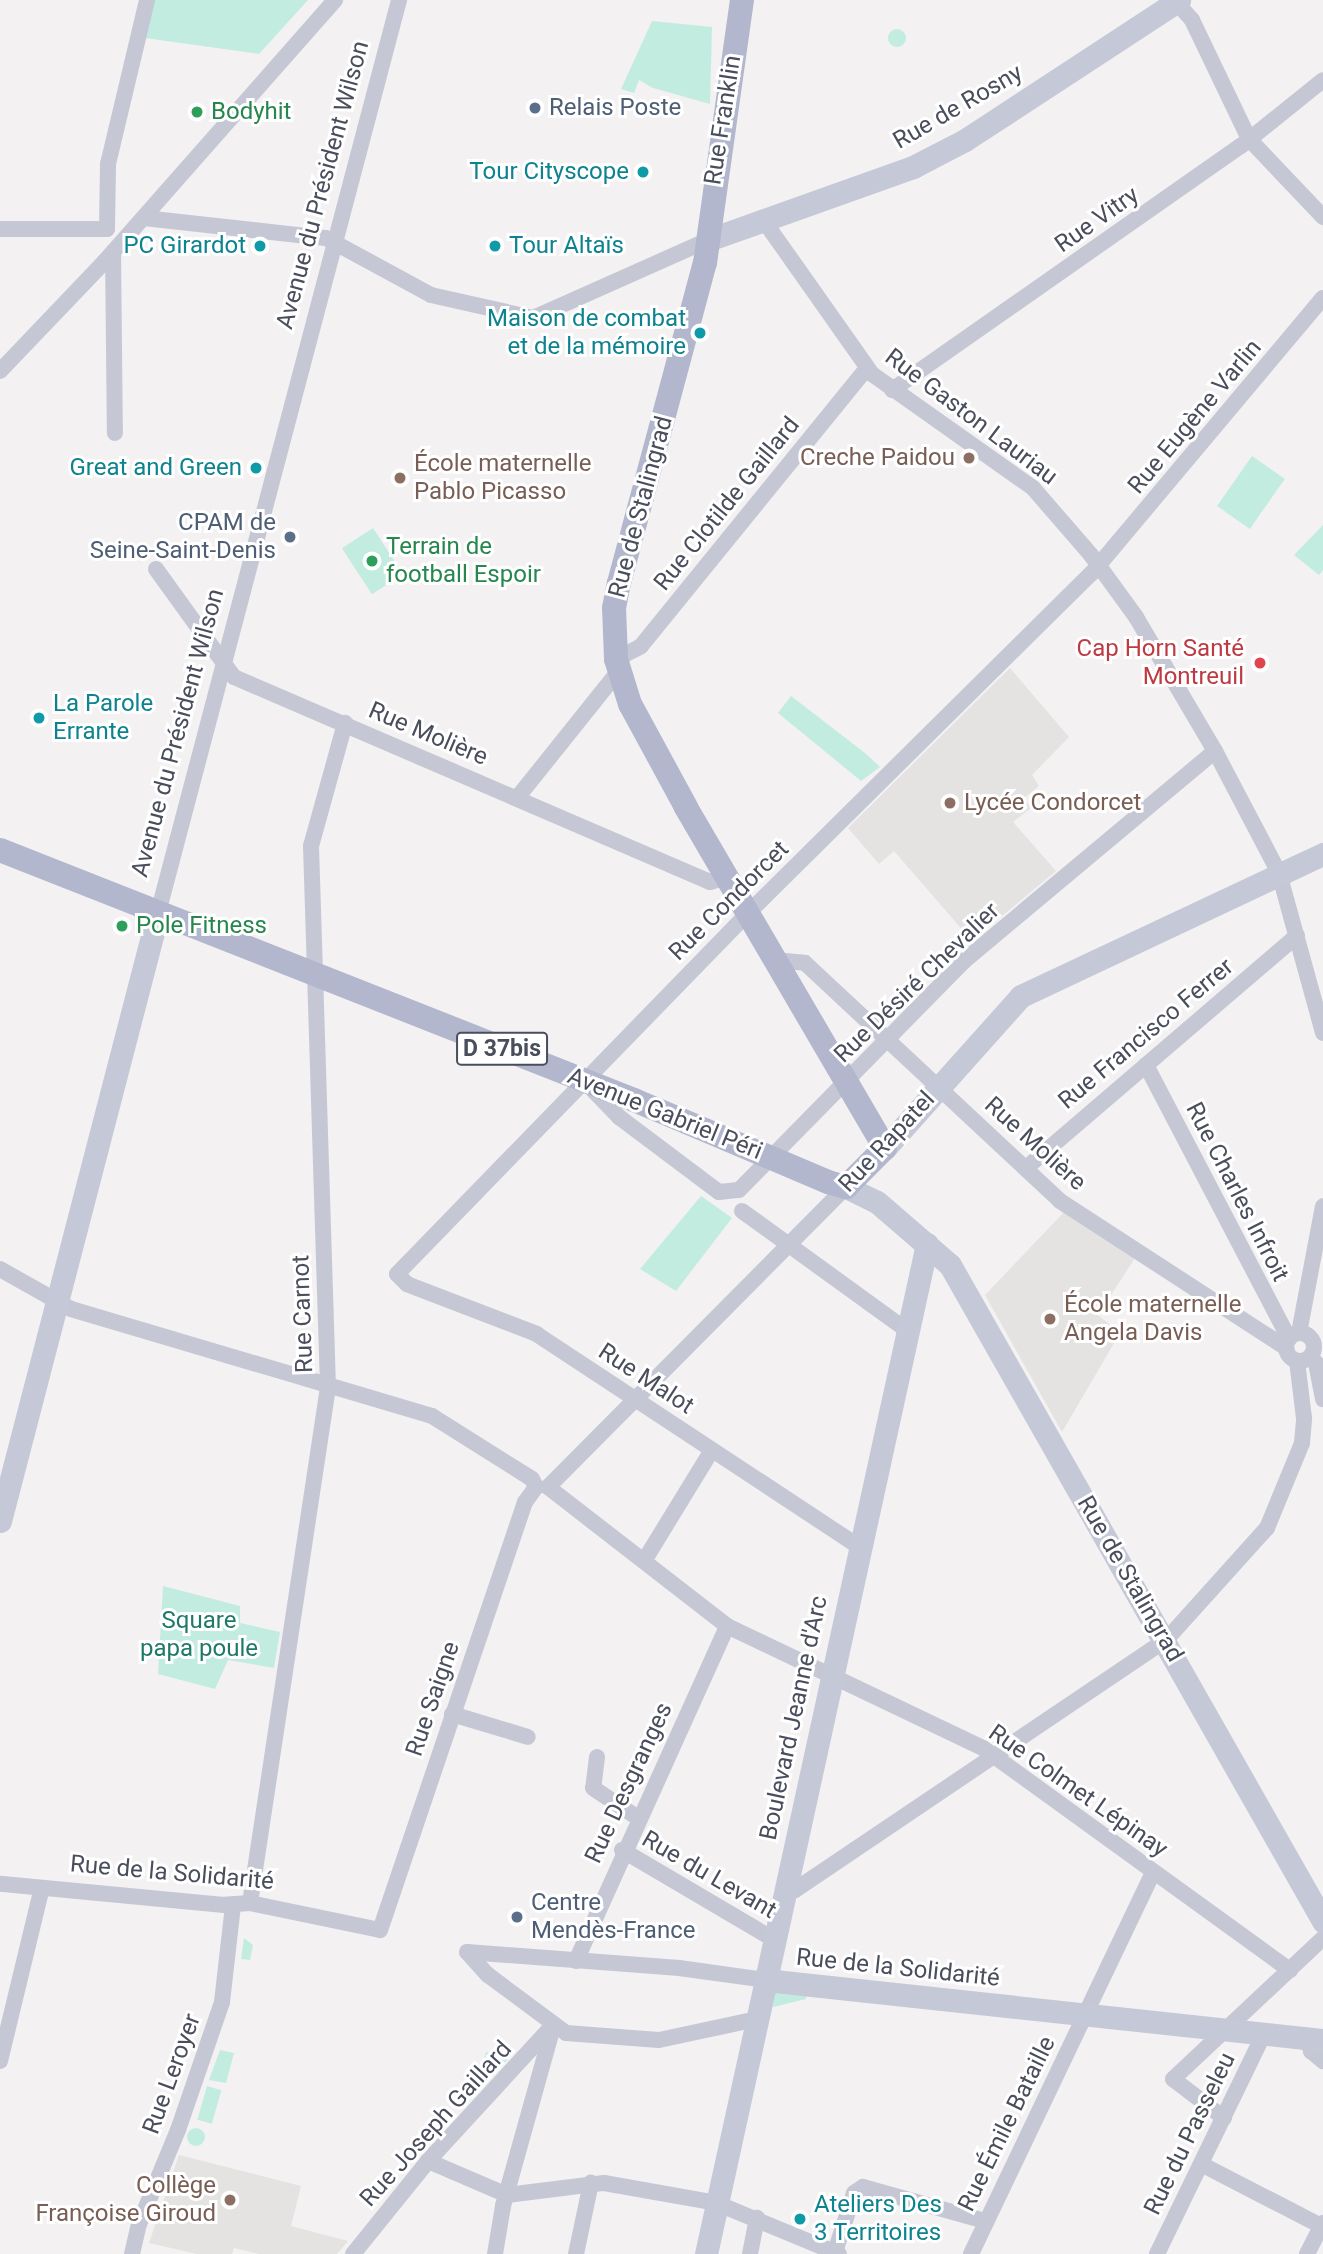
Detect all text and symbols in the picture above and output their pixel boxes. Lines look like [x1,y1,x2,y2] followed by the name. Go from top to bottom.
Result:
[271,38,375,332] street label: Avenue du Président Wilson
[699,53,747,187] street label: Rue Franklin
[888,58,1028,156] street label: Rue de Rosny
[549,94,681,122] place label: Relais Poste
[211,98,291,126] place label: Bodyhit
[527,100,543,116] marker: Relais Poste
[189,104,205,120] marker: Bodyhit
[469,158,629,186] place label: Tour Cityscope
[635,164,651,180] marker: Tour Cityscope
[1050,181,1144,259] street label: Rue Vitry
[123,232,246,260] place label: PC Girardot
[509,232,624,260] place label: Tour Altaïs
[252,238,268,254] marker: PC Girardot
[487,238,503,254] marker: Tour Altaïs
[487,305,686,361] place label: Maison de combat et de la mémoire
[692,325,708,341] marker: Maison de combat et de la mémoire
[1122,334,1268,500] street label: Rue Eugène Varlin
[879,343,1063,491] street label: Rue Gaston Lauriau
[648,411,806,597] street label: Rue Clotilde Gaillard
[603,413,679,601] street label: Rue de Stalingrad
[800,444,955,472] place label: Creche Paidou
[414,450,591,506] place label: École maternelle Pablo Picasso
[961,450,977,466] marker: Creche Paidou
[69,454,242,482] place label: Great and Green
[248,460,264,476] marker: Great and Green
[392,470,408,486] marker: École maternelle Pablo Picasso
[90,509,276,565] place label: CPAM de Seine-Saint-Denis
[282,529,298,545] marker: CPAM de Seine-Saint-Denis
[386,533,541,589] place label: Terrain de football Espoir
[364,553,380,569] marker: Terrain de football Espoir
[126,586,230,880] street label: Avenue du Président Wilson
[1077,635,1244,691] place label: Cap Horn Santé Montreuil
[1250,653,1270,673] marker: Cap Horn Santé Montreuil
[53,690,153,746] place label: La Parole Errante
[364,696,492,772] street label: Rue Molière
[31,710,47,726] marker: La Parole Errante
[964,789,1141,817] place label: Lycée Condorcet
[942,795,958,811] marker: Lycée Condorcet
[663,835,795,967] street label: Rue Condorcet
[828,897,1006,1069] street label: Rue Désiré Chevalier
[136,912,267,940] place label: Pole Fitness
[114,918,130,934] marker: Pole Fitness
[1053,952,1239,1116] street label: Rue Francisco Ferrer
[455,1030,549,1068] road number: D 37bis
[563,1062,767,1166] street label: Avenue Gabriel Péri
[833,1086,941,1198] street label: Rue Rapatel
[978,1091,1092,1197] street label: Rue Molière
[1179,1098,1295,1286] street label: Rue Charles Infroit
[287,1254,319,1374] street label: Rue Carnot
[1064,1291,1241,1347] place label: École maternelle Angela Davis
[1042,1311,1058,1327] marker: École maternelle Angela Davis
[593,1337,699,1421] street label: Rue Malot
[1071,1491,1189,1667] street label: Rue de Stalingrad
[754,1593,834,1843] street label: Boulevard Jeanne d'Arc
[140,1607,258,1663] park label: Square papa poule
[400,1638,466,1760] street label: Rue Saigne
[579,1698,679,1868] street label: Rue Desgranges
[983,1718,1173,1864] street label: Rue Colmet Lépinay
[637,1825,781,1925] street label: Rue du Levant
[69,1850,275,1896] street label: Rue de la Solidarité
[531,1889,695,1945] place label: Centre Mendès-France
[509,1909,525,1925] marker: Centre Mendès-France
[795,1943,1001,1993] street label: Rue de la Solidarité
[137,2010,207,2138] street label: Rue Leroyer
[952,2032,1062,2216] street label: Rue Émile Bataille
[354,2035,518,2213] street label: Rue Joseph Gaillard
[1138,2048,1242,2220] street label: Rue du Passeleu
[35,2172,216,2228] place label: Collège Françoise Giroud
[814,2191,942,2247] place label: Ateliers Des 3 Territoires
[222,2192,238,2208] marker: Collège Françoise Giroud
[792,2211,808,2227] marker: Ateliers Des 3 Territoires

